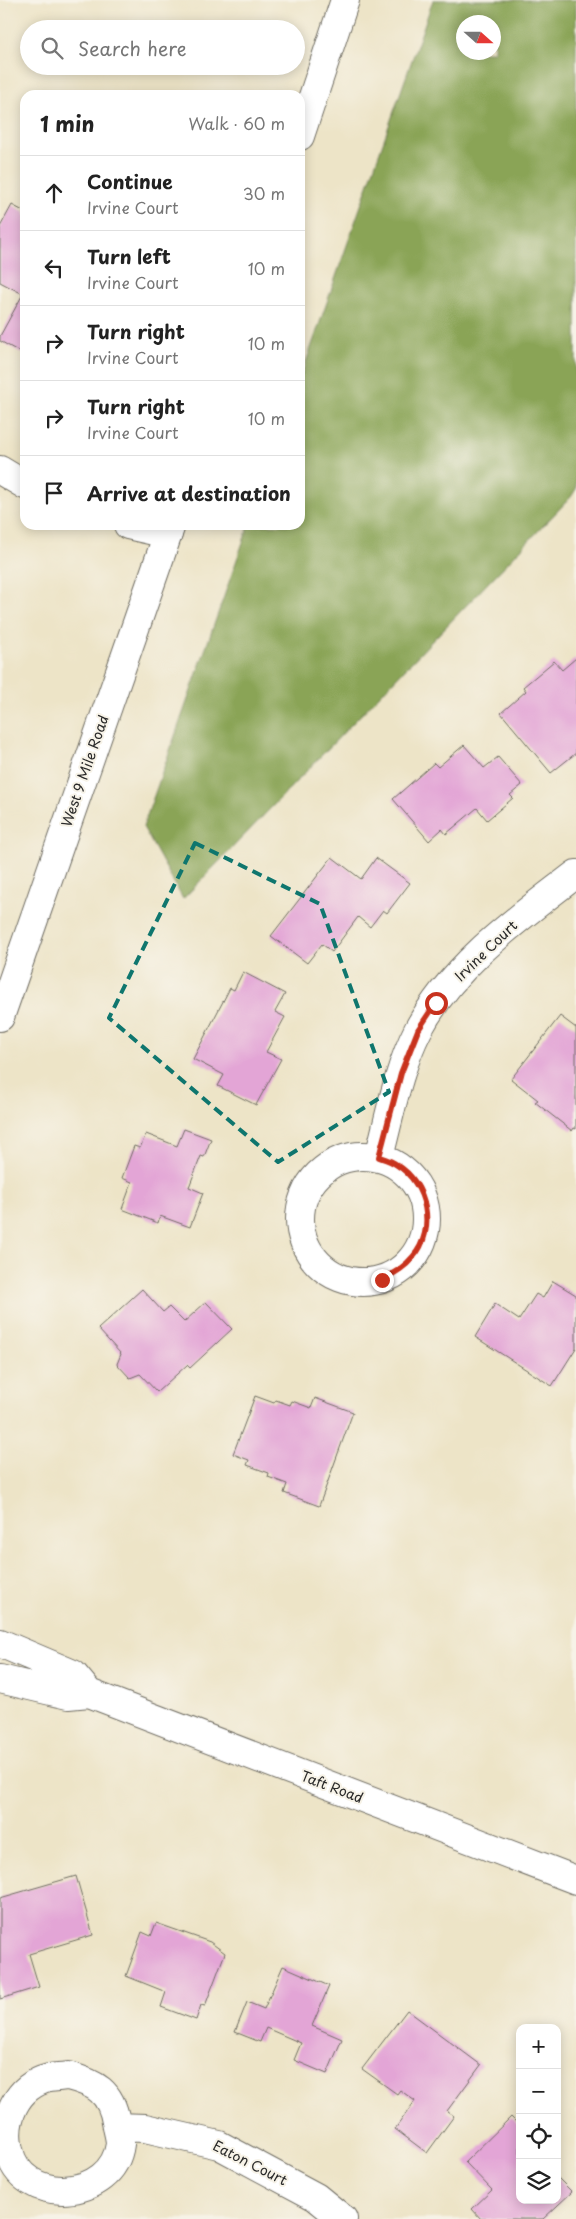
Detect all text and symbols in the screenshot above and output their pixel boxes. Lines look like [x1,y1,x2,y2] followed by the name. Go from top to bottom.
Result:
[456,15,501,60] north arrow
[20,20,305,75] search box
[38,34,66,62] icon: search
[78,34,187,62] text: Search here
[40,107,94,139] text: 1 min
[188,111,285,135] text: Walk · 60 m
[87,167,173,195] text: Continue
[40,179,68,207] icon: ahead
[243,181,285,205] text: 30 m
[87,195,178,219] text: Irvine Court
[87,242,171,270] text: Turn left
[40,254,68,282] icon: left
[248,256,285,280] text: 10 m
[87,270,178,294] text: Irvine Court
[87,317,185,345] text: Turn right
[40,329,68,357] icon: right
[248,331,285,355] text: 10 m
[87,345,178,369] text: Irvine Court
[87,392,185,420] text: Turn right
[40,404,68,432] icon: right
[248,406,285,430] text: 10 m
[87,420,178,444] text: Irvine Court
[40,479,68,507] icon: arrive
[87,479,291,507] text: Arrive at destination
[56,712,113,830] street label: West 9 Mile Road
[450,915,522,986] street label: Irvine Court
[425,992,448,1015] route start
[371,1269,394,1292] route end
[298,1765,366,1808] street label: Taft Road
[516,2024,561,2204] map controls
[516,2024,561,2069] button: +
[516,2069,561,2114] button: −
[516,2114,561,2159] button: locate
[209,2135,291,2190] street label: Eaton Court
[516,2159,561,2204] button: layers

